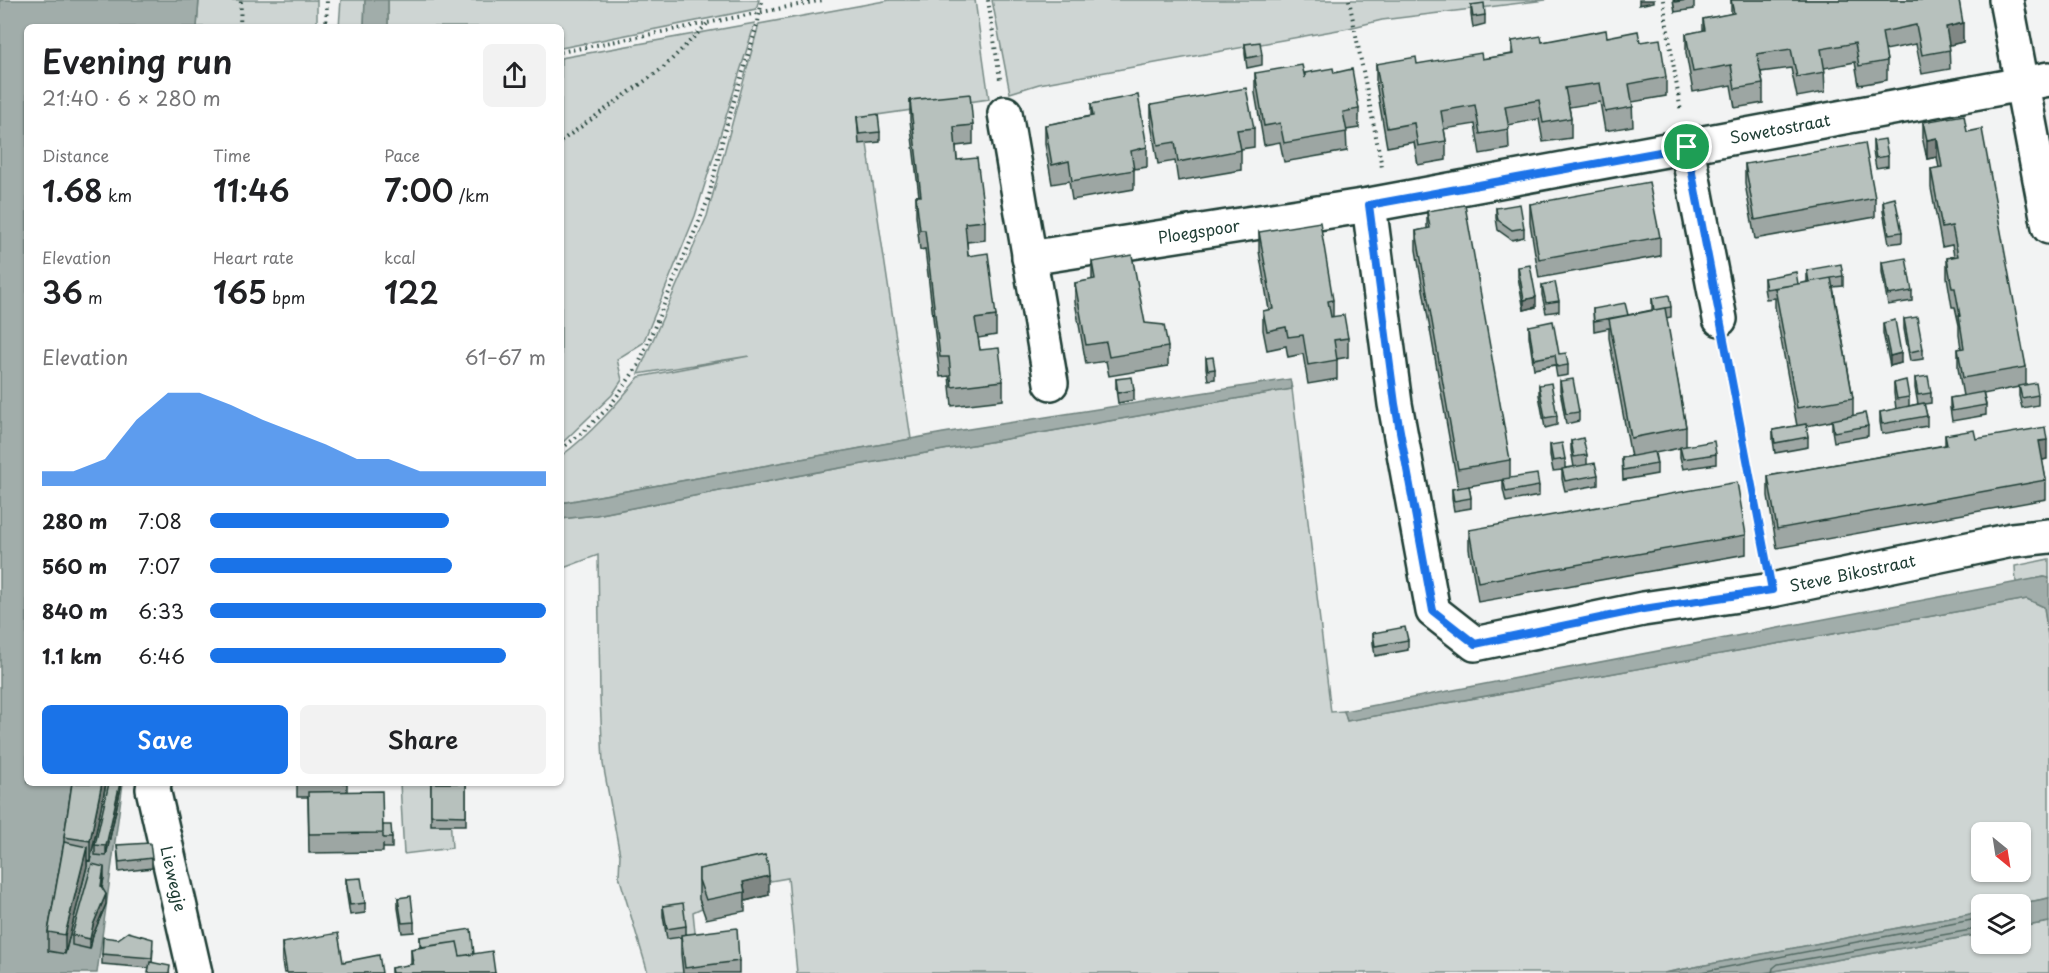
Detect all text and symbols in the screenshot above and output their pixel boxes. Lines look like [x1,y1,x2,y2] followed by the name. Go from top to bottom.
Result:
[42,35,233,85] text: Evening run
[483,44,546,107] button: share
[42,83,221,113] text: 21:40 · 6 × 280 m
[1727,107,1833,149] street label: Sowetostraat
[1661,121,1712,172] pin
[1670,130,1703,163] icon: arrive
[42,143,109,167] text: Distance
[213,143,251,167] text: Time
[384,143,420,167] text: Pace
[42,167,103,212] text: 1.68
[213,167,290,212] text: 11:46
[384,167,454,212] text: 7:00
[103,183,132,207] text: km
[454,183,489,207] text: /km
[1156,212,1242,249] street label: Ploegspoor
[42,245,111,269] text: Elevation
[213,245,294,269] text: Heart rate
[384,245,416,269] text: kcal
[42,269,83,314] text: 36
[213,269,267,314] text: 165
[384,269,439,314] text: 122
[83,285,103,309] text: m
[267,285,305,309] text: bpm
[42,342,128,372] text: Elevation
[465,342,546,372] text: 61–67 m
[42,506,107,536] text: 280 m
[138,506,182,536] text: 7:08
[1787,547,1918,597] street label: Steve Bikostraat
[42,551,107,581] text: 560 m
[138,551,180,581] text: 7:07
[42,596,108,626] text: 840 m
[138,596,184,626] text: 6:33
[42,641,102,671] text: 1.1 km
[138,641,185,671] text: 6:46
[42,705,288,774] button: Save
[300,705,546,774] button: Share
[1971,822,2031,882] north arrow
[1971,822,2031,954] map controls
[155,843,194,914] street label: Liewegje
[1971,894,2031,954] button: layers

